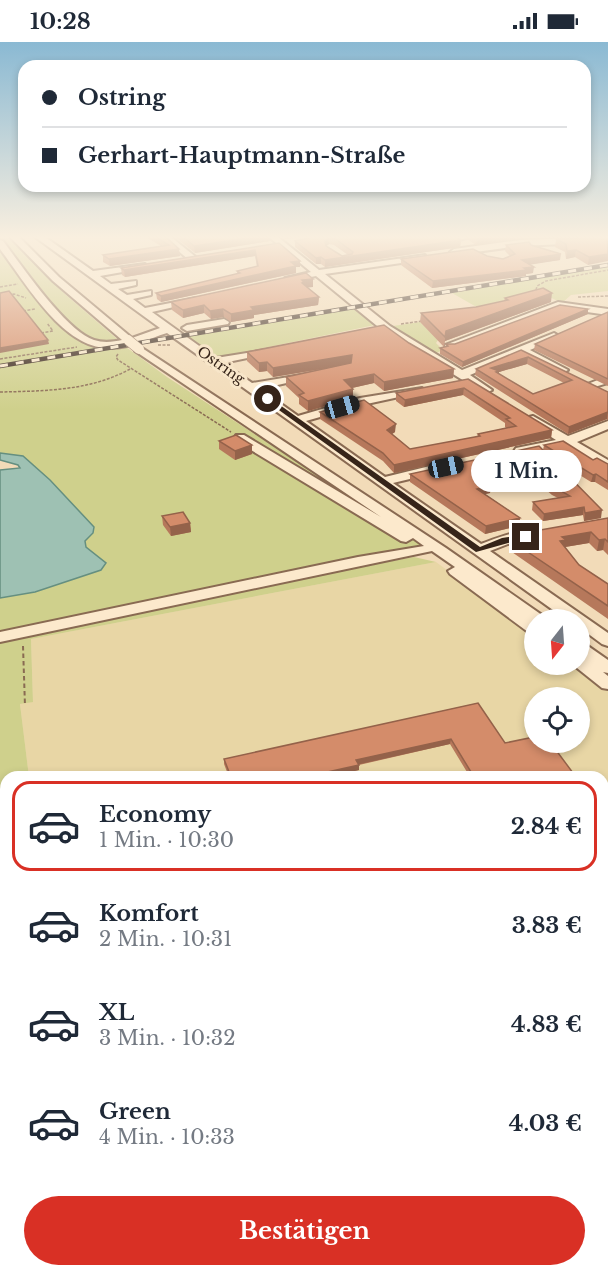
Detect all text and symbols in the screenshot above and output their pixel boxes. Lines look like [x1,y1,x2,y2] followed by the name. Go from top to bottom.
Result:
[30,8,91,35] text: 10:28
[78,84,166,111] text: Ostring
[78,142,405,169] text: Gerhart-Hauptmann-Straße
[194,342,249,388] street label: Ostring
[254,385,281,412] route start
[322,393,362,421] car
[470,450,582,492] callout: 1 Min.
[427,454,465,480] car
[495,459,558,483] text: 1 Min.
[512,523,539,550] route end
[524,609,590,675] north arrow
[524,609,590,753] map controls
[524,687,590,753] button: locate
[27,799,81,853] icon: car
[99,801,211,828] text: Economy
[511,813,582,840] text: 2.84 €
[99,828,234,852] text: 1 Min. · 10:30
[27,898,81,952] icon: car
[99,900,199,927] text: Komfort
[512,912,582,939] text: 3.83 €
[99,927,232,951] text: 2 Min. · 10:31
[27,997,81,1051] icon: car
[99,999,134,1026] text: XL
[511,1011,582,1038] text: 4.83 €
[99,1026,235,1050] text: 3 Min. · 10:32
[27,1096,81,1150] icon: car
[99,1098,171,1125] text: Green
[509,1110,582,1137] text: 4.03 €
[99,1125,235,1149] text: 4 Min. · 10:33
[24,1196,585,1265] button: Bestätigen

